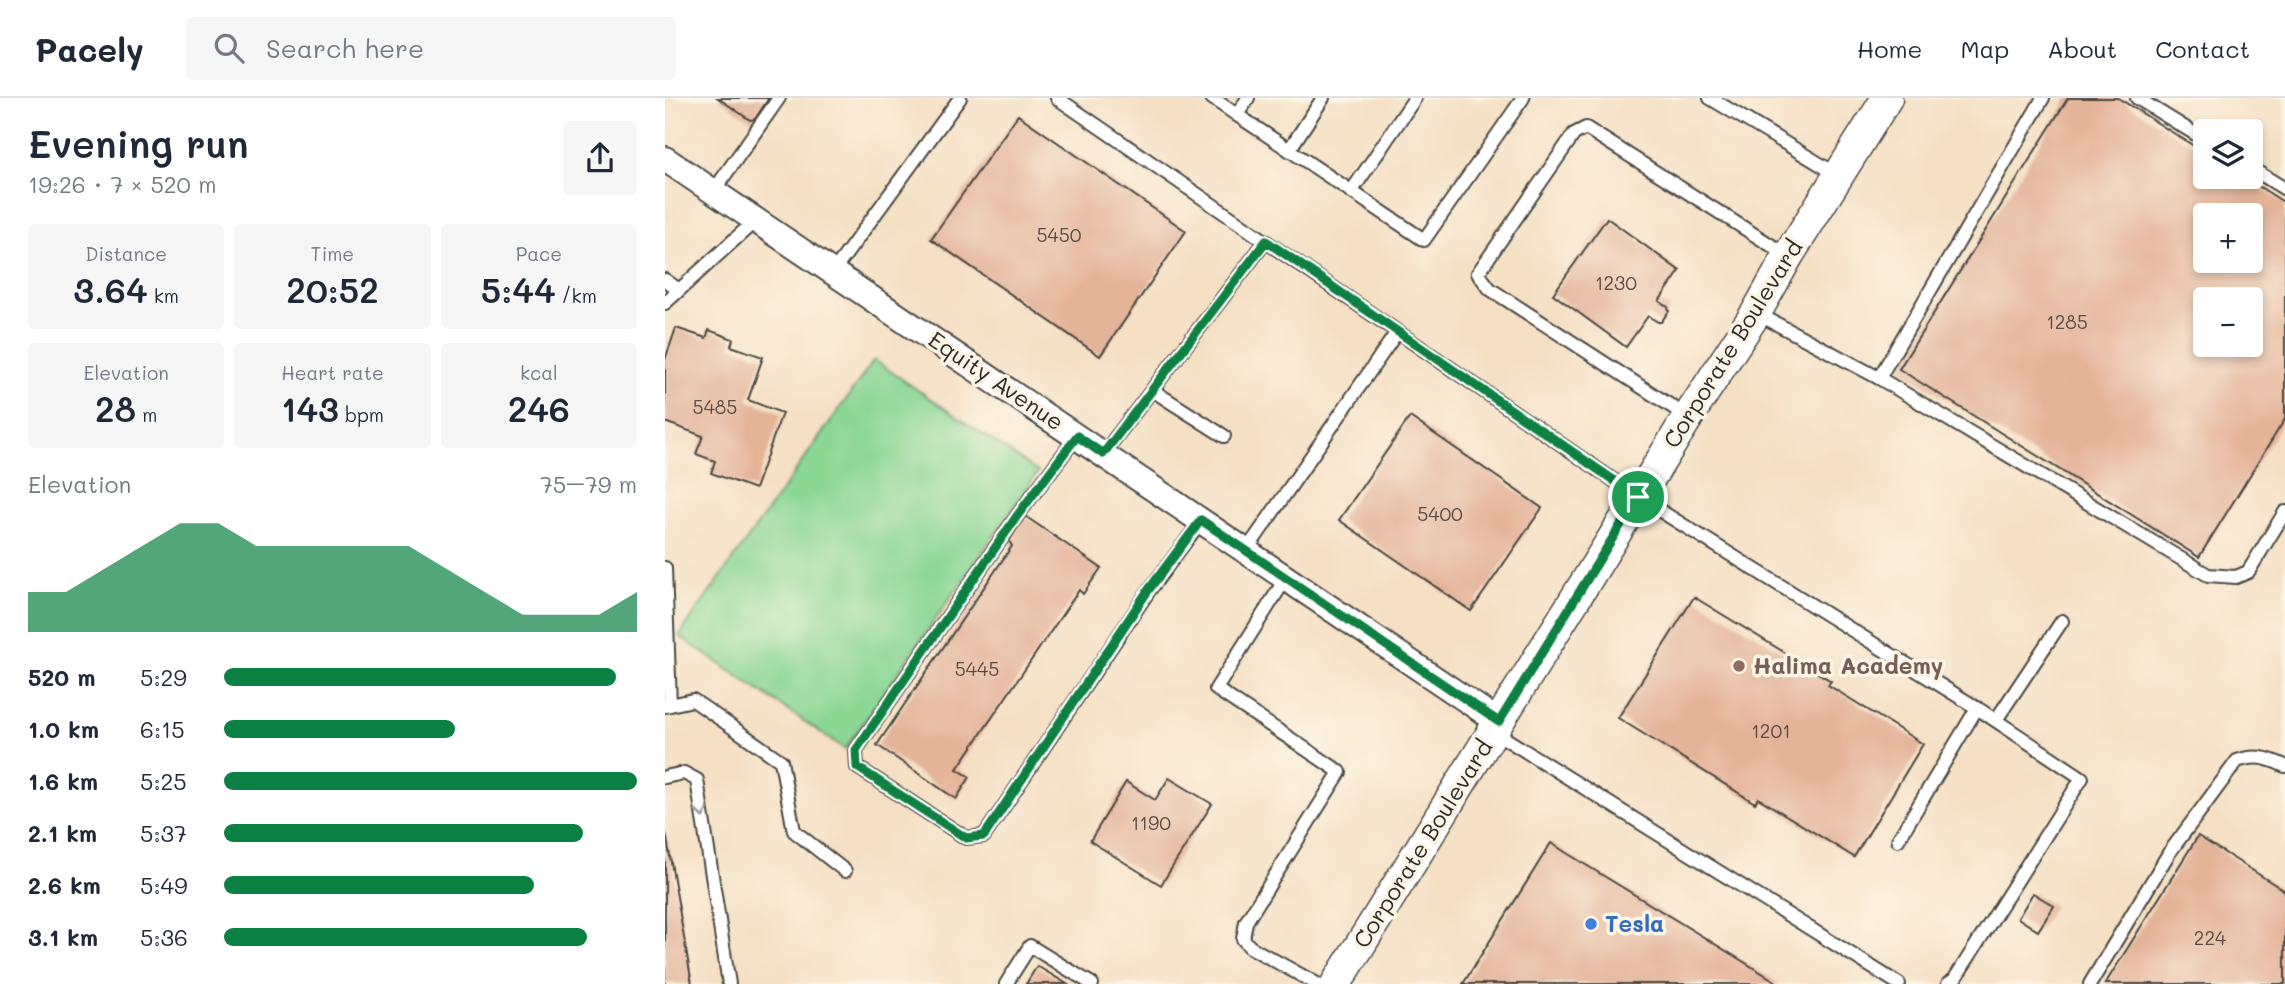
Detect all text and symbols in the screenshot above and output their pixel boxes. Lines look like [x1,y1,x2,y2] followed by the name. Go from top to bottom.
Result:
[186,17,676,80] search box
[35,27,144,70] text: Pacely
[210,29,248,67] icon: search
[266,31,424,65] text: Search here
[1857,33,1922,64] text: Home
[1960,33,2009,64] text: Map
[2047,33,2117,64] text: About
[2155,33,2250,64] text: Contact
[28,118,249,168] text: Evening run
[2193,119,2263,357] map controls
[2193,119,2263,189] button: layers
[563,121,637,195] button: share
[28,169,217,199] text: 19:26 · 7 × 520 m
[2193,203,2263,273] button: +
[1036,222,1082,247] house number: 5450
[1656,234,1809,453] street label: Corporate Boulevard
[85,241,167,266] text: Distance
[311,241,354,266] text: Time
[516,241,562,266] text: Pace
[73,266,148,312] text: 3.64
[286,266,379,312] text: 20:52
[481,266,556,312] text: 5:44
[1595,270,1637,295] house number: 1230
[148,283,179,308] text: km
[556,283,597,308] text: /km
[2193,287,2263,357] button: −
[2046,309,2088,334] house number: 1285
[923,324,1070,436] street label: Equity Avenue
[84,360,169,385] text: Elevation
[281,360,384,385] text: Heart rate
[520,360,558,385] text: kcal
[95,385,136,431] text: 28
[281,385,339,431] text: 143
[508,385,570,431] text: 246
[693,394,737,419] house number: 5485
[136,402,157,427] text: m
[339,402,384,427] text: bpm
[1608,467,1668,527] pin
[28,469,131,499] text: Elevation
[540,469,637,499] text: 75–79 m
[1619,478,1657,516] icon: arrive
[1417,501,1463,526] house number: 5400
[1753,650,1943,680] place label: Halima Academy
[955,656,999,681] house number: 5445
[1731,658,1747,674] marker: Halima Academy
[28,662,96,692] text: 520 m
[140,662,187,692] text: 5:29
[28,714,99,744] text: 1.0 km
[140,714,185,744] text: 6:15
[1751,718,1791,743] house number: 1201
[1346,734,1499,953] street label: Corporate Boulevard
[28,766,98,796] text: 1.6 km
[140,766,187,796] text: 5:25
[695,808,710,819] one-way arrow
[1131,810,1171,835] house number: 1190
[28,818,97,848] text: 2.1 km
[140,818,187,848] text: 5:37
[28,870,101,900] text: 2.6 km
[140,870,188,900] text: 5:49
[1605,908,1664,938] place label: Tesla
[1583,916,1599,932] marker: Tesla
[28,922,98,952] text: 3.1 km
[140,922,188,952] text: 5:36
[2194,925,2226,950] house number: 224

